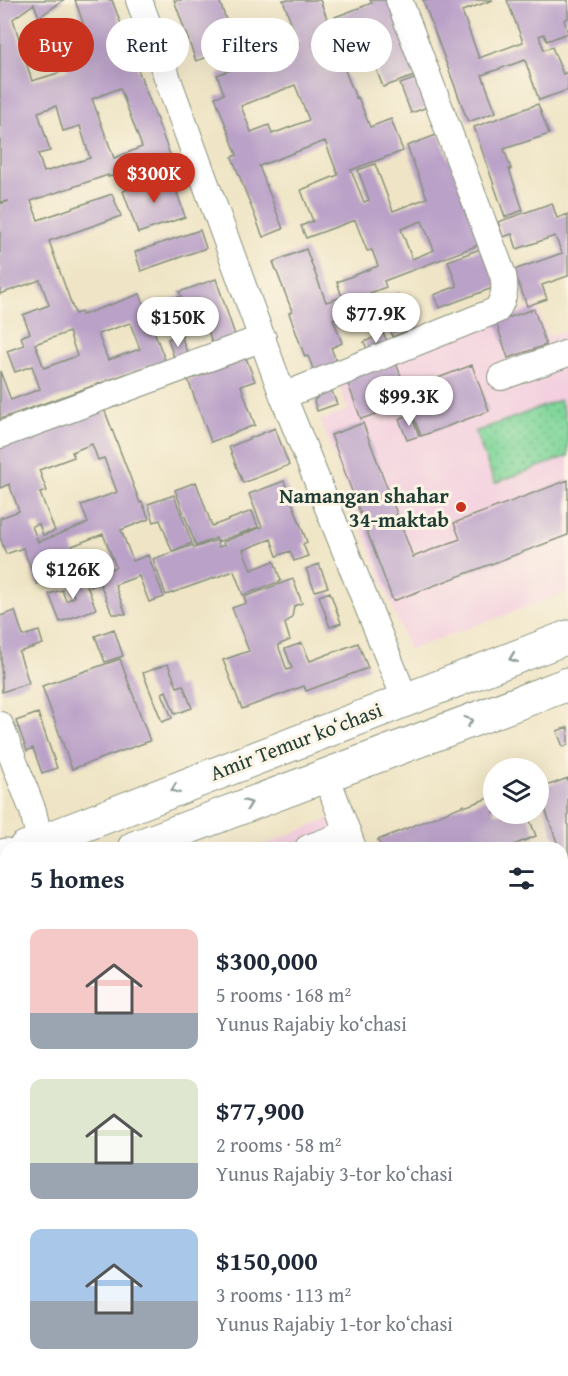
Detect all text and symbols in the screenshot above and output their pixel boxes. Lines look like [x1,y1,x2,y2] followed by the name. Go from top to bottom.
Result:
[18,18,94,72] chip: Buy
[106,18,189,72] chip: Rent
[201,18,299,72] chip: Filters
[311,18,392,72] chip: New
[112,153,196,204] pin: $300K
[127,158,181,187] text: $300K
[327,293,425,344] pin: $77.9K
[136,297,220,348] pin: $150K
[346,298,406,327] text: $77.9K
[151,302,205,331] text: $150K
[360,376,458,427] pin: $99.3K
[379,381,439,410] text: $99.3K
[279,480,449,535] place label: Namangan shahar 34-maktab
[454,500,468,514] marker: Namangan shahar 34-maktab
[31,549,115,600] pin: $126K
[46,554,100,583] text: $126K
[508,650,519,663] one-way arrow
[205,694,387,788] street label: Amir Temur koʻchasi
[464,715,474,728] one-way arrow
[483,758,549,824] map controls
[483,758,549,824] button: layers
[170,782,181,794] one-way arrow
[242,799,253,812] one-way arrow
[30,859,125,898] text: 5 homes
[505,862,538,895] icon: filters
[216,941,318,980] text: $300,000
[78,953,150,1025] icon: home
[216,980,351,1009] text: 5 rooms · 168 m²
[216,1009,407,1038] text: Yunus Rajabiy ko‘chasi
[216,1091,304,1130] text: $77,900
[78,1103,150,1175] icon: home
[216,1130,342,1159] text: 2 rooms · 58 m²
[216,1159,453,1188] text: Yunus Rajabiy 3-tor koʻchasi
[216,1241,318,1280] text: $150,000
[78,1253,150,1325] icon: home
[216,1280,351,1309] text: 3 rooms · 113 m²
[216,1309,453,1338] text: Yunus Rajabiy 1-tor koʻchasi

